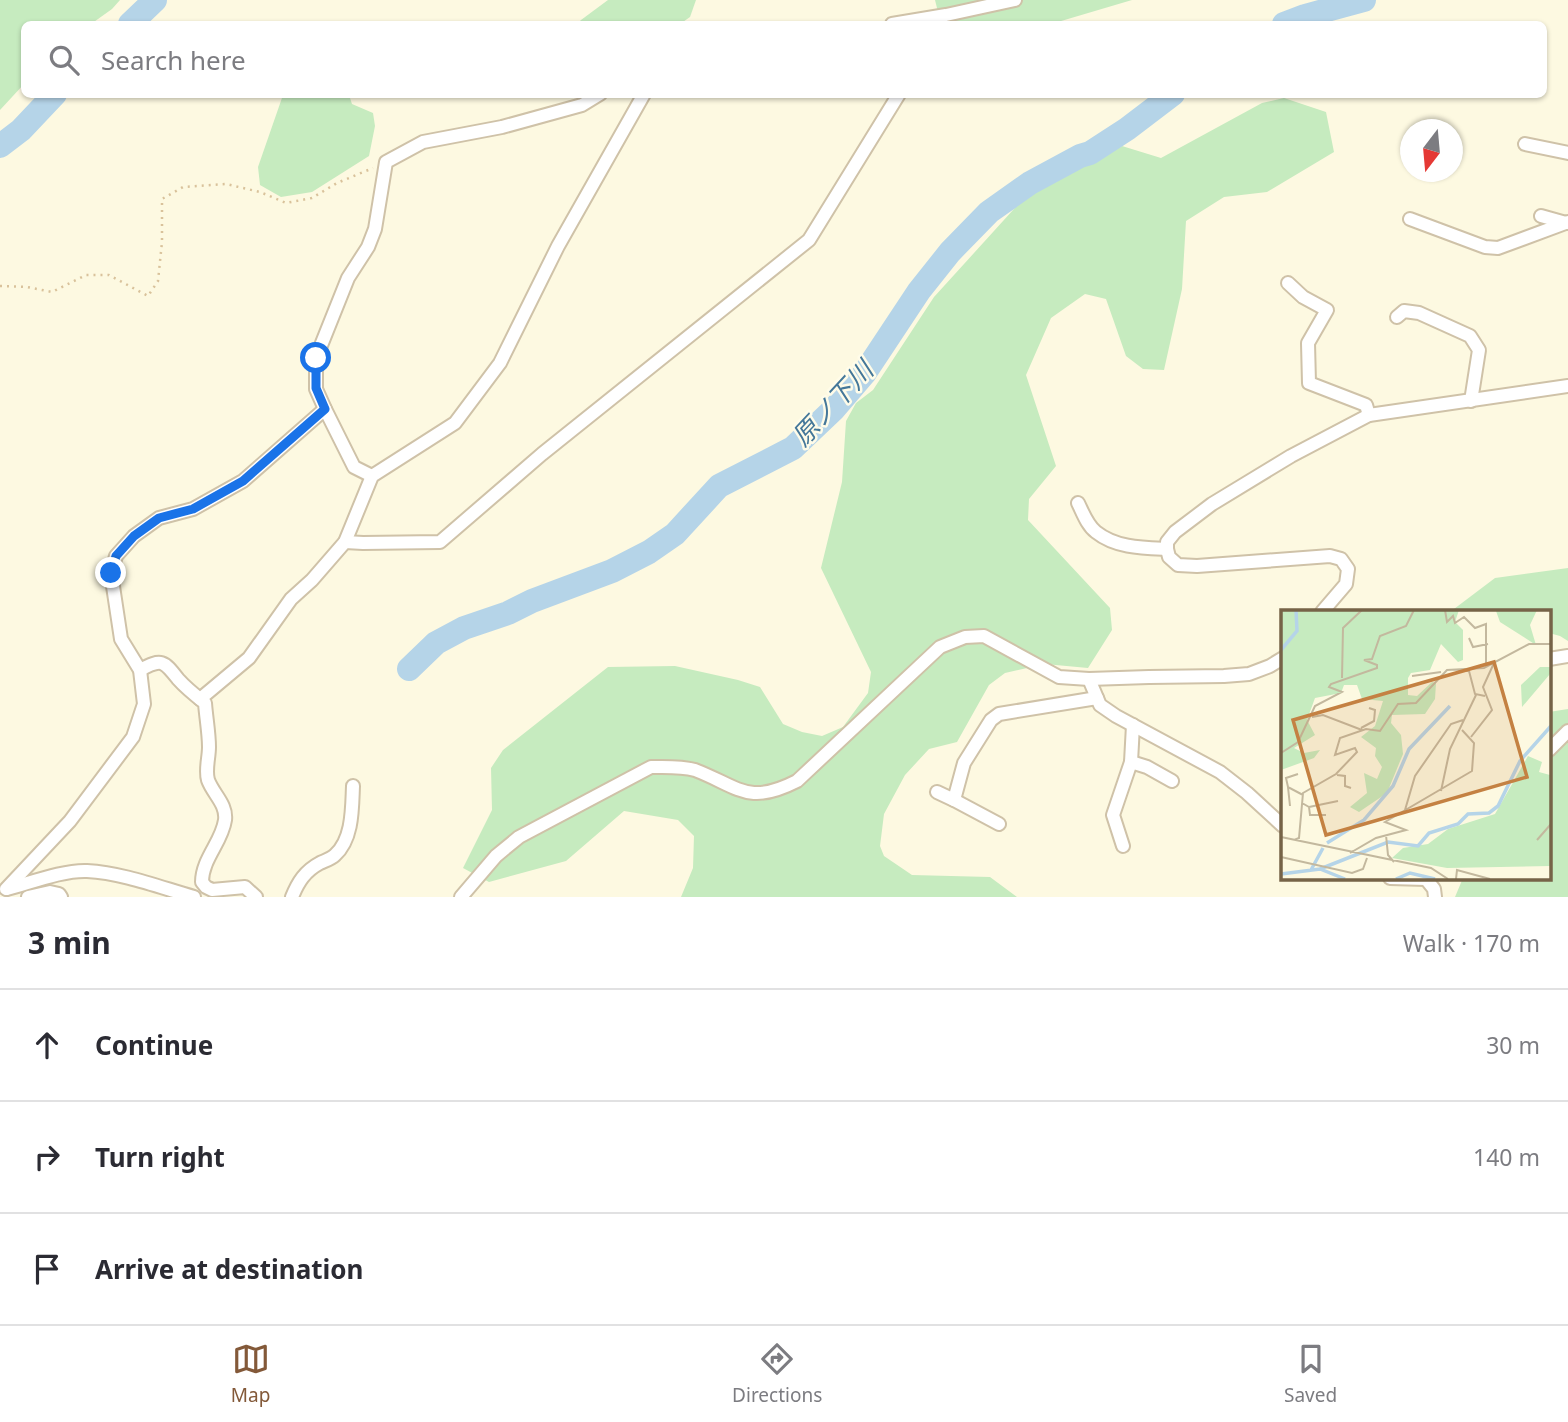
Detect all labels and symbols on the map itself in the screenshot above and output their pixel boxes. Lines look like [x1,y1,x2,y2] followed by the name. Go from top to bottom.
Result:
[1400,119,1463,182] north arrow
[300,342,331,373] route start
[783,351,883,453] water label: 原ノ下川
[95,557,126,588] route end
[1281,610,1550,880] inset map

